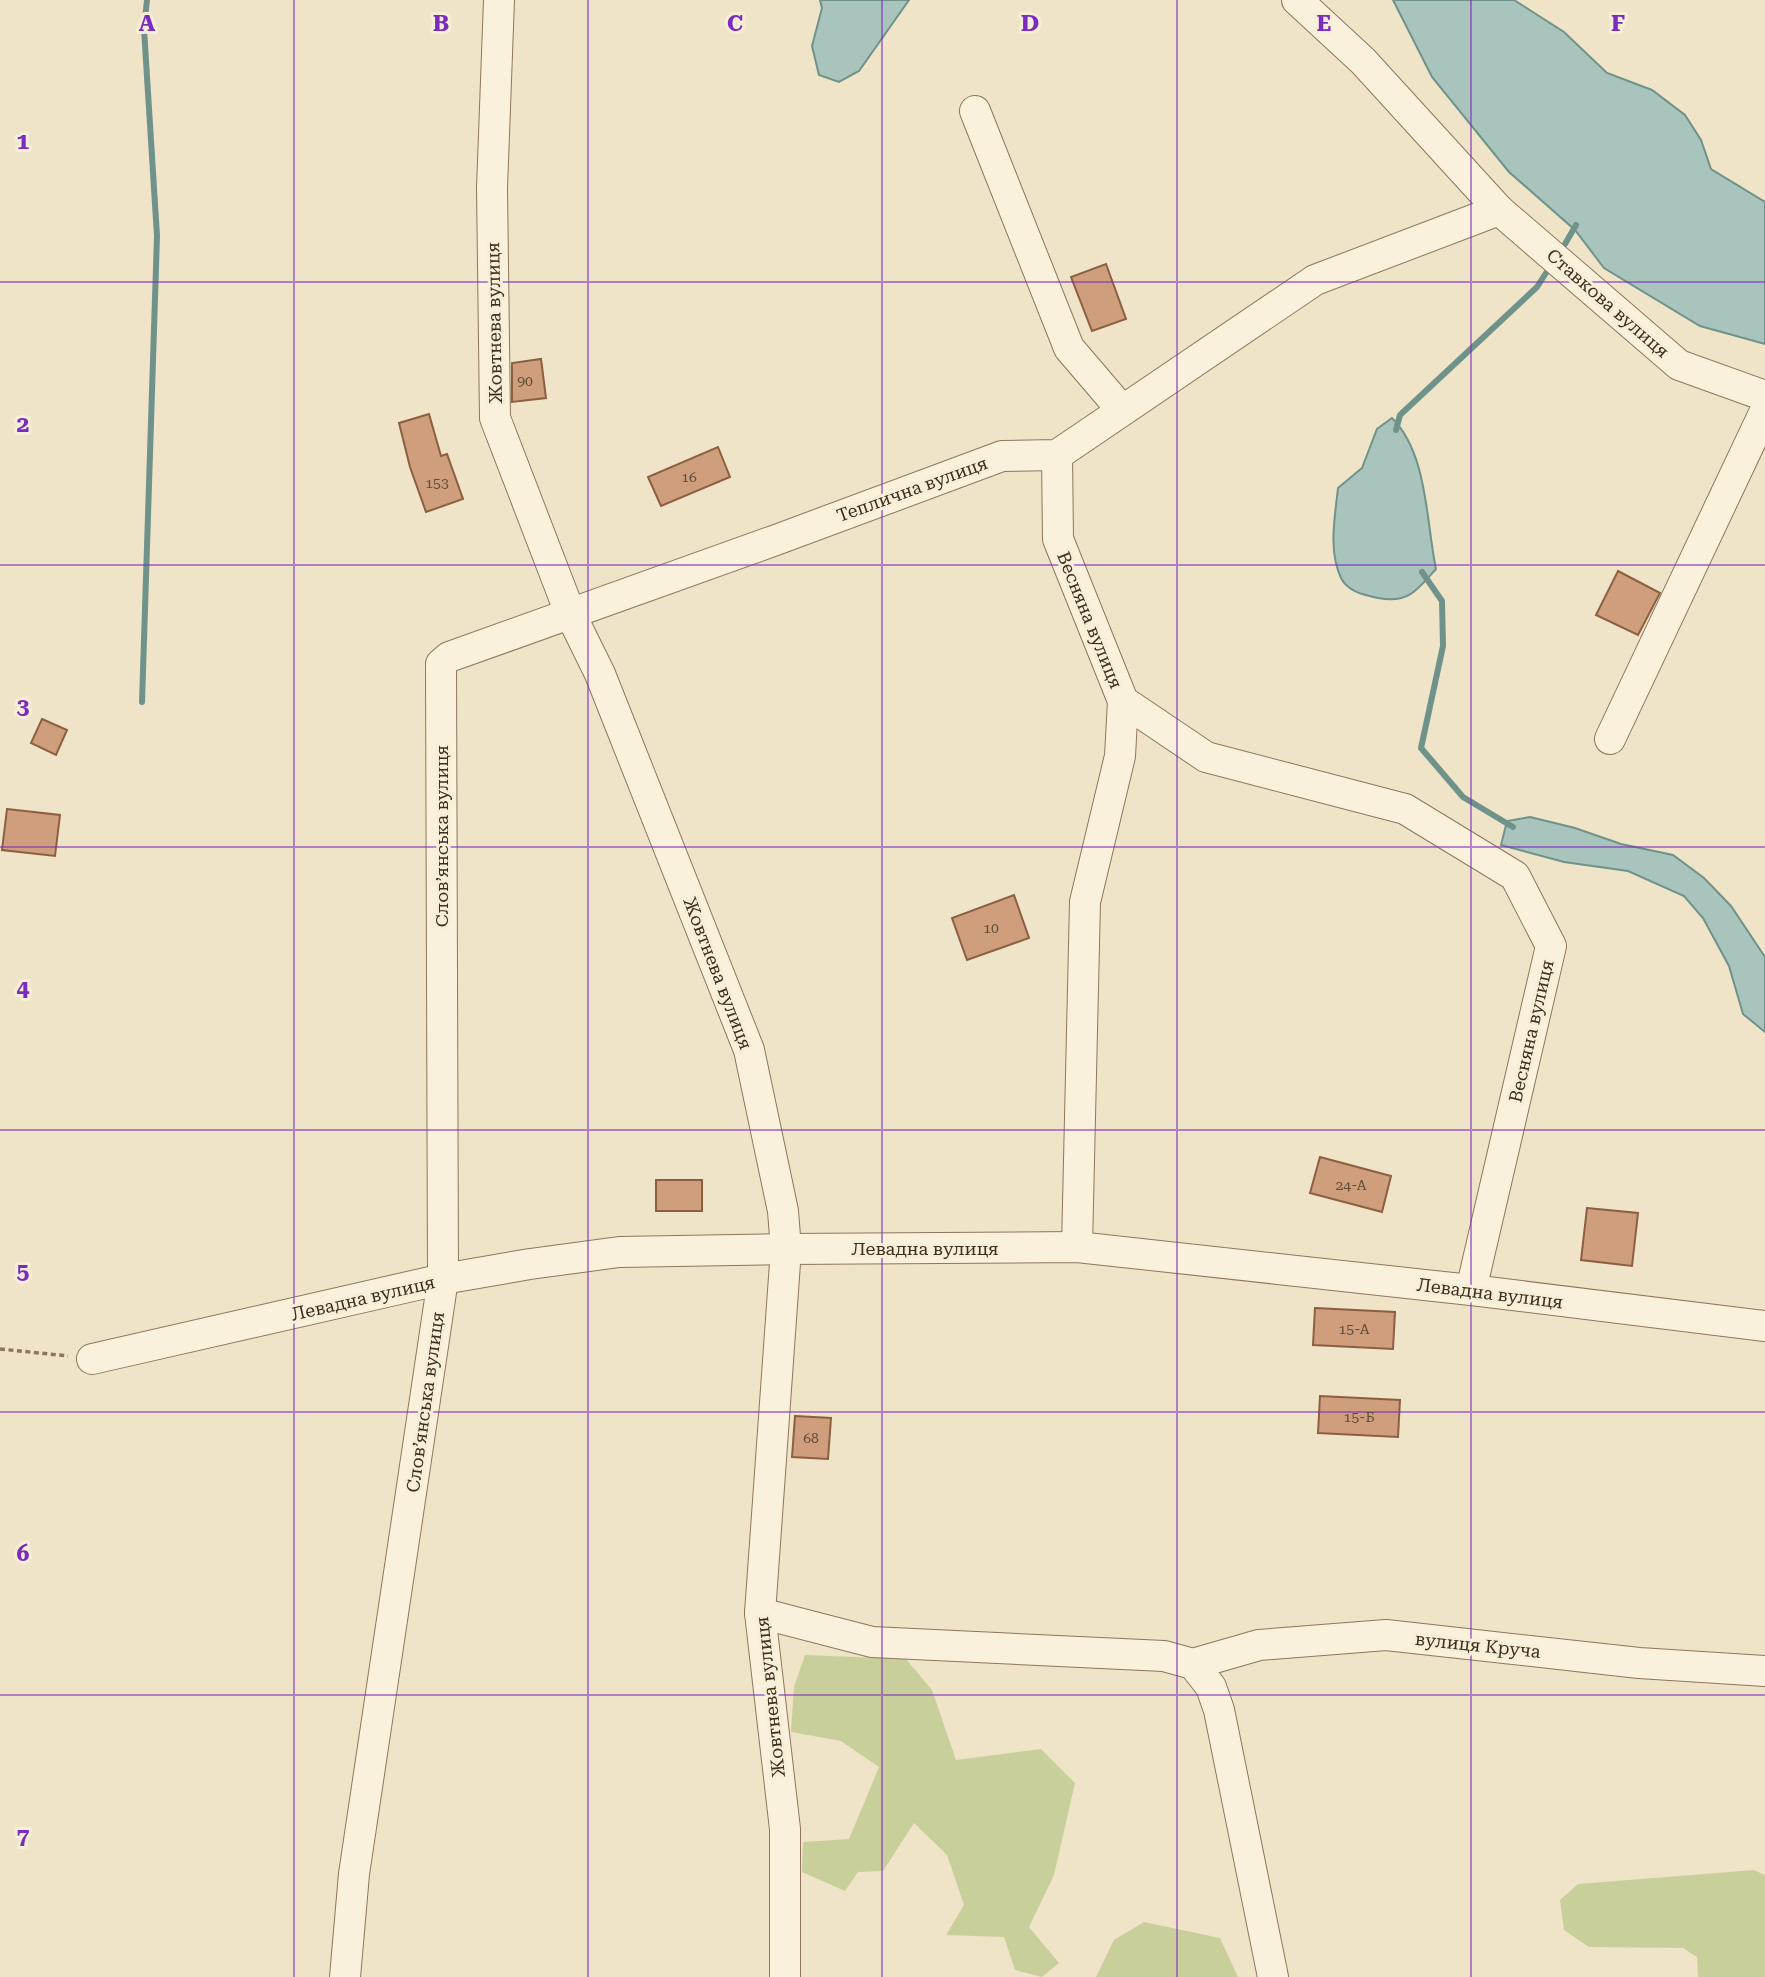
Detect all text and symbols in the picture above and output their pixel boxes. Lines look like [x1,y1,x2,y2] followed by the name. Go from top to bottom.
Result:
[139,10,156,37] text: A
[433,10,449,37] text: B
[727,10,743,37] text: C
[1021,10,1039,37] text: D
[1317,10,1331,37] text: E
[1611,10,1625,37] text: F
[17,128,30,155] text: 1
[482,242,506,404] street label: Жовтнева вулиця
[1543,244,1673,362] street label: Ставкова вулиця
[517,373,533,389] house number: 90
[17,411,29,438] text: 2
[834,452,990,526] street label: Теплична вулиця
[681,469,697,485] house number: 16
[425,475,449,491] house number: 153
[1053,548,1127,692] street label: Весняна вулиця
[17,693,30,720] text: 3
[431,745,452,927] street label: Словʼянська вулиця
[679,894,757,1052] street label: Жовтнева вулиця
[983,920,999,936] house number: 10
[1504,958,1558,1104] street label: Весняна вулиця
[17,975,30,1002] text: 4
[1335,1177,1367,1193] house number: 24-А
[851,1238,999,1259] street label: Левадна вулиця
[17,1258,30,1285] text: 5
[289,1271,437,1325] street label: Левадна вулиця
[1416,1274,1564,1312] street label: Левадна вулиця
[402,1310,448,1494] street label: Словʼянська вулиця
[1338,1321,1370,1337] house number: 15-А
[1344,1409,1374,1425] house number: 15-Б
[803,1430,819,1446] house number: 68
[17,1540,30,1567] text: 6
[751,1616,789,1778] street label: Жовтнева вулиця
[1414,1628,1542,1662] street label: вулиця Круча
[17,1823,30,1850] text: 7

